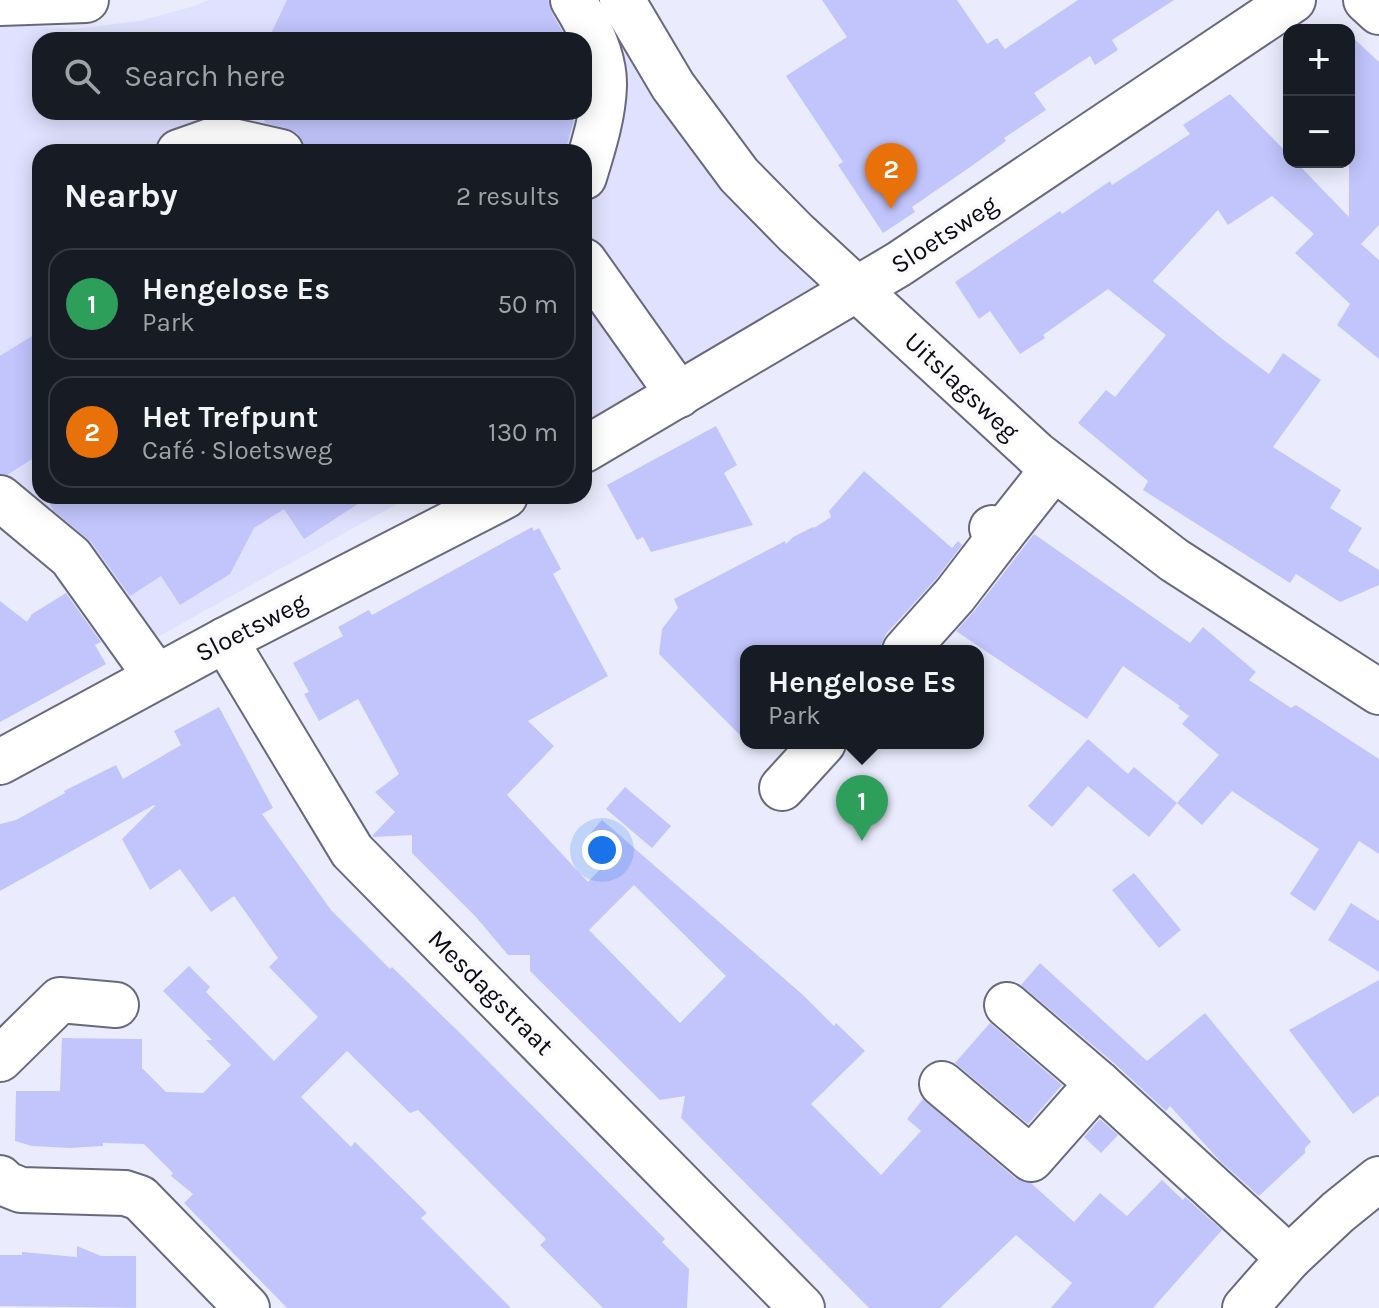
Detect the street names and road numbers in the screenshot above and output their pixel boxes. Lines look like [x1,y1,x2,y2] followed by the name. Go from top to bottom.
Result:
[885,188,1004,280] street label: Sloetsweg
[898,326,1025,447] street label: Uitslagsweg
[190,586,312,669] street label: Sloetsweg
[421,923,560,1062] street label: Mesdagstraat

